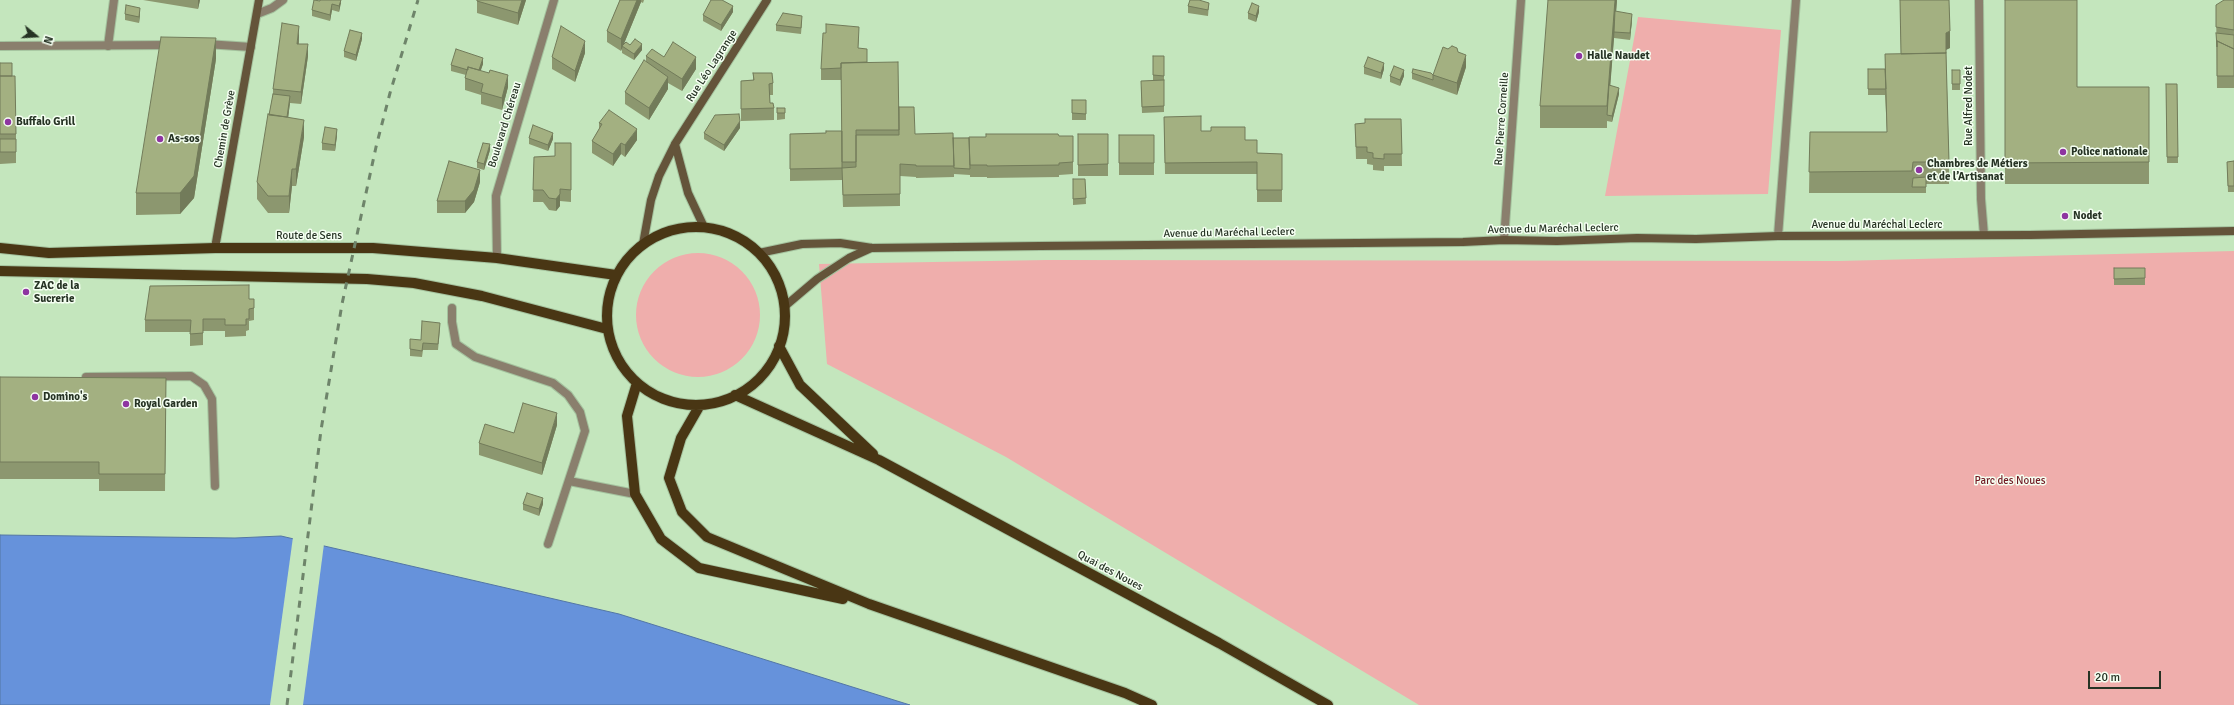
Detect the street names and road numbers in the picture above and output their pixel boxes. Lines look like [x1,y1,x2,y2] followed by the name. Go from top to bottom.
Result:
[684,28,740,104] street label: Rue Léo Lagrange
[1962,66,1976,146] street label: Rue Alfred Nodet
[1492,72,1512,166] street label: Rue Pierre Corneille
[486,81,524,169] street label: Boulevard Chéreau
[212,89,238,169] street label: Chemin de Grève
[1811,218,1943,232] street label: Avenue du Maréchal Leclerc
[1487,221,1619,237] street label: Avenue du Maréchal Leclerc
[1163,225,1295,241] street label: Avenue du Maréchal Leclerc
[276,229,342,243] street label: Route de Sens
[1075,548,1145,594] street label: Quai des Noues

